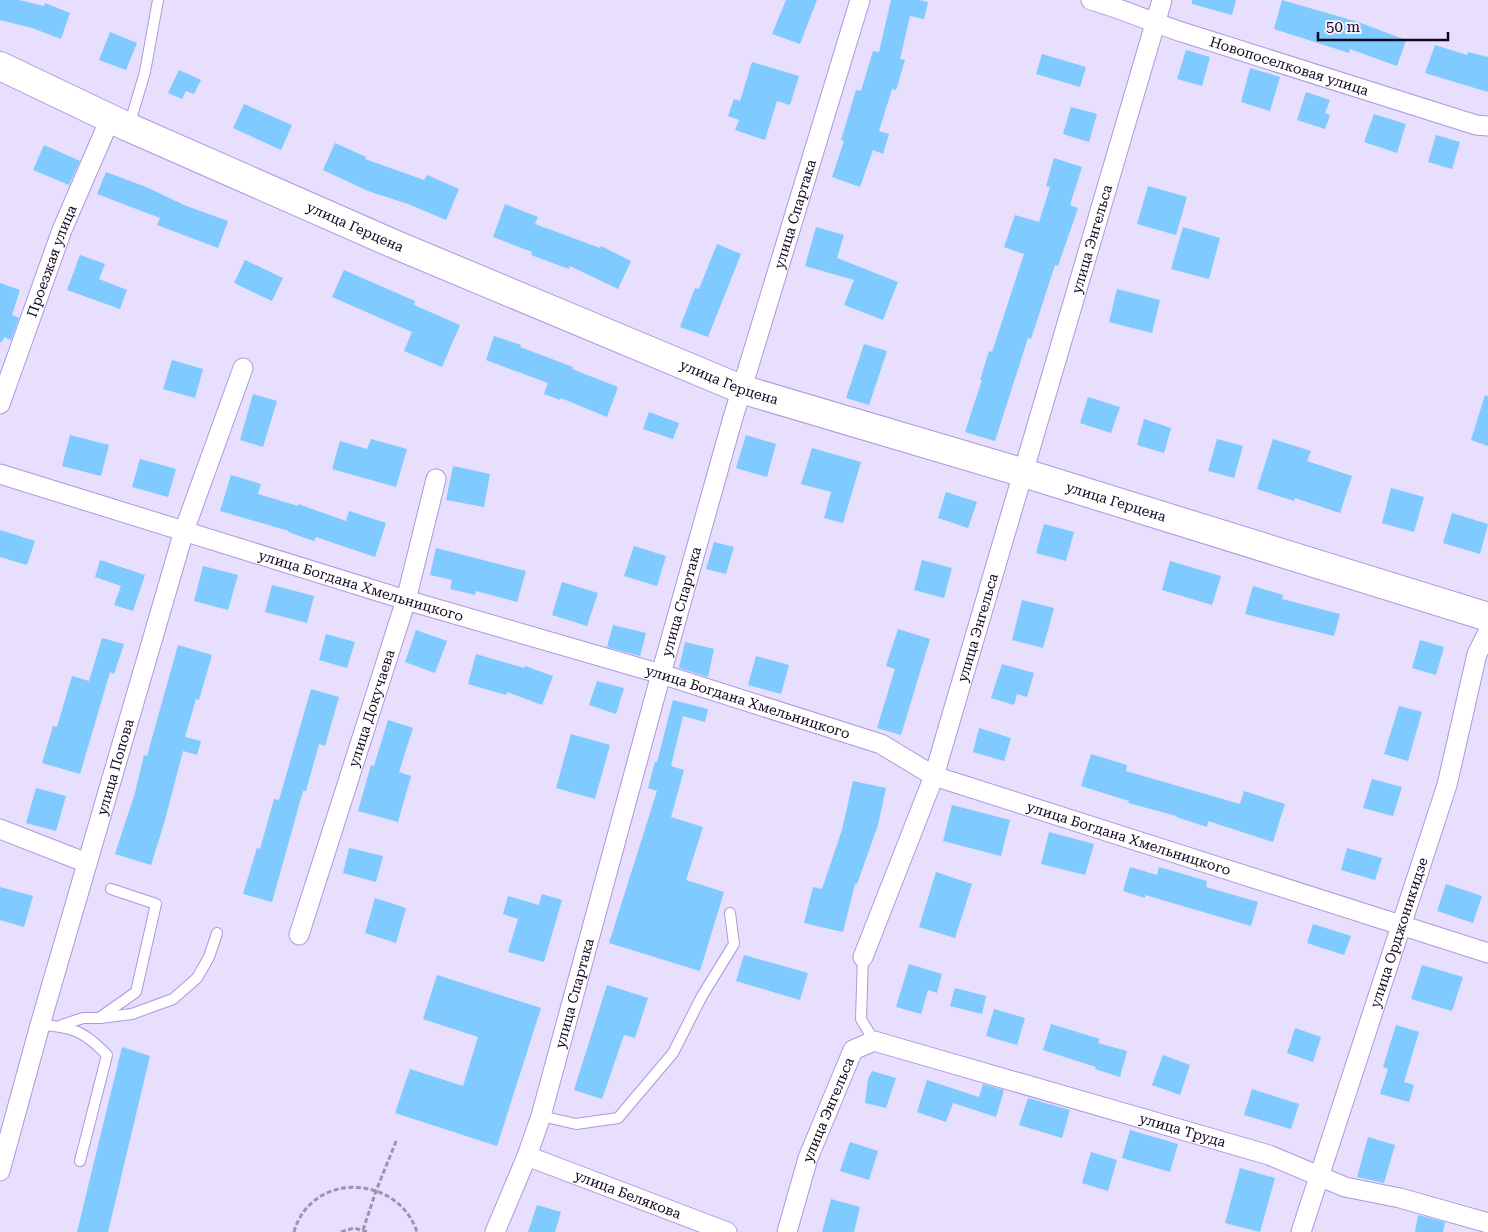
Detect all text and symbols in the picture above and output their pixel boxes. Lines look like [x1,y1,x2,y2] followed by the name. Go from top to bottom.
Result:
[1318,10,1448,42] scale bar
[1326,18,1361,36] text: 50 m
[1208,33,1371,99] street label: Новопоселковая улица
[771,157,819,271] street label: улица Спартака
[1068,183,1115,295] street label: улица Энгельса
[304,199,406,255] street label: улица Герцена
[24,202,80,319] street label: Проезжая улица
[678,356,781,408] street label: улица Герцена
[1064,479,1168,525] street label: улица Герцена
[658,545,704,658] street label: улица Спартака
[257,547,465,624] street label: улица Богдана Хмельницкого
[954,571,1001,684] street label: улица Энгельса
[345,647,398,769] street label: улица Докучаева
[644,662,852,742] street label: улица Богдана Хмельницкого
[94,717,137,817] street label: улица Попова
[1025,798,1233,878] street label: улица Богдана Хмельницкого
[1367,855,1431,1010] street label: улица Орджоникидзе
[552,936,597,1050] street label: улица Спартака
[799,1055,857,1164] street label: улица Энгельса
[1138,1110,1228,1150] street label: улица Труда
[573,1167,684,1222] street label: улица Белякова

